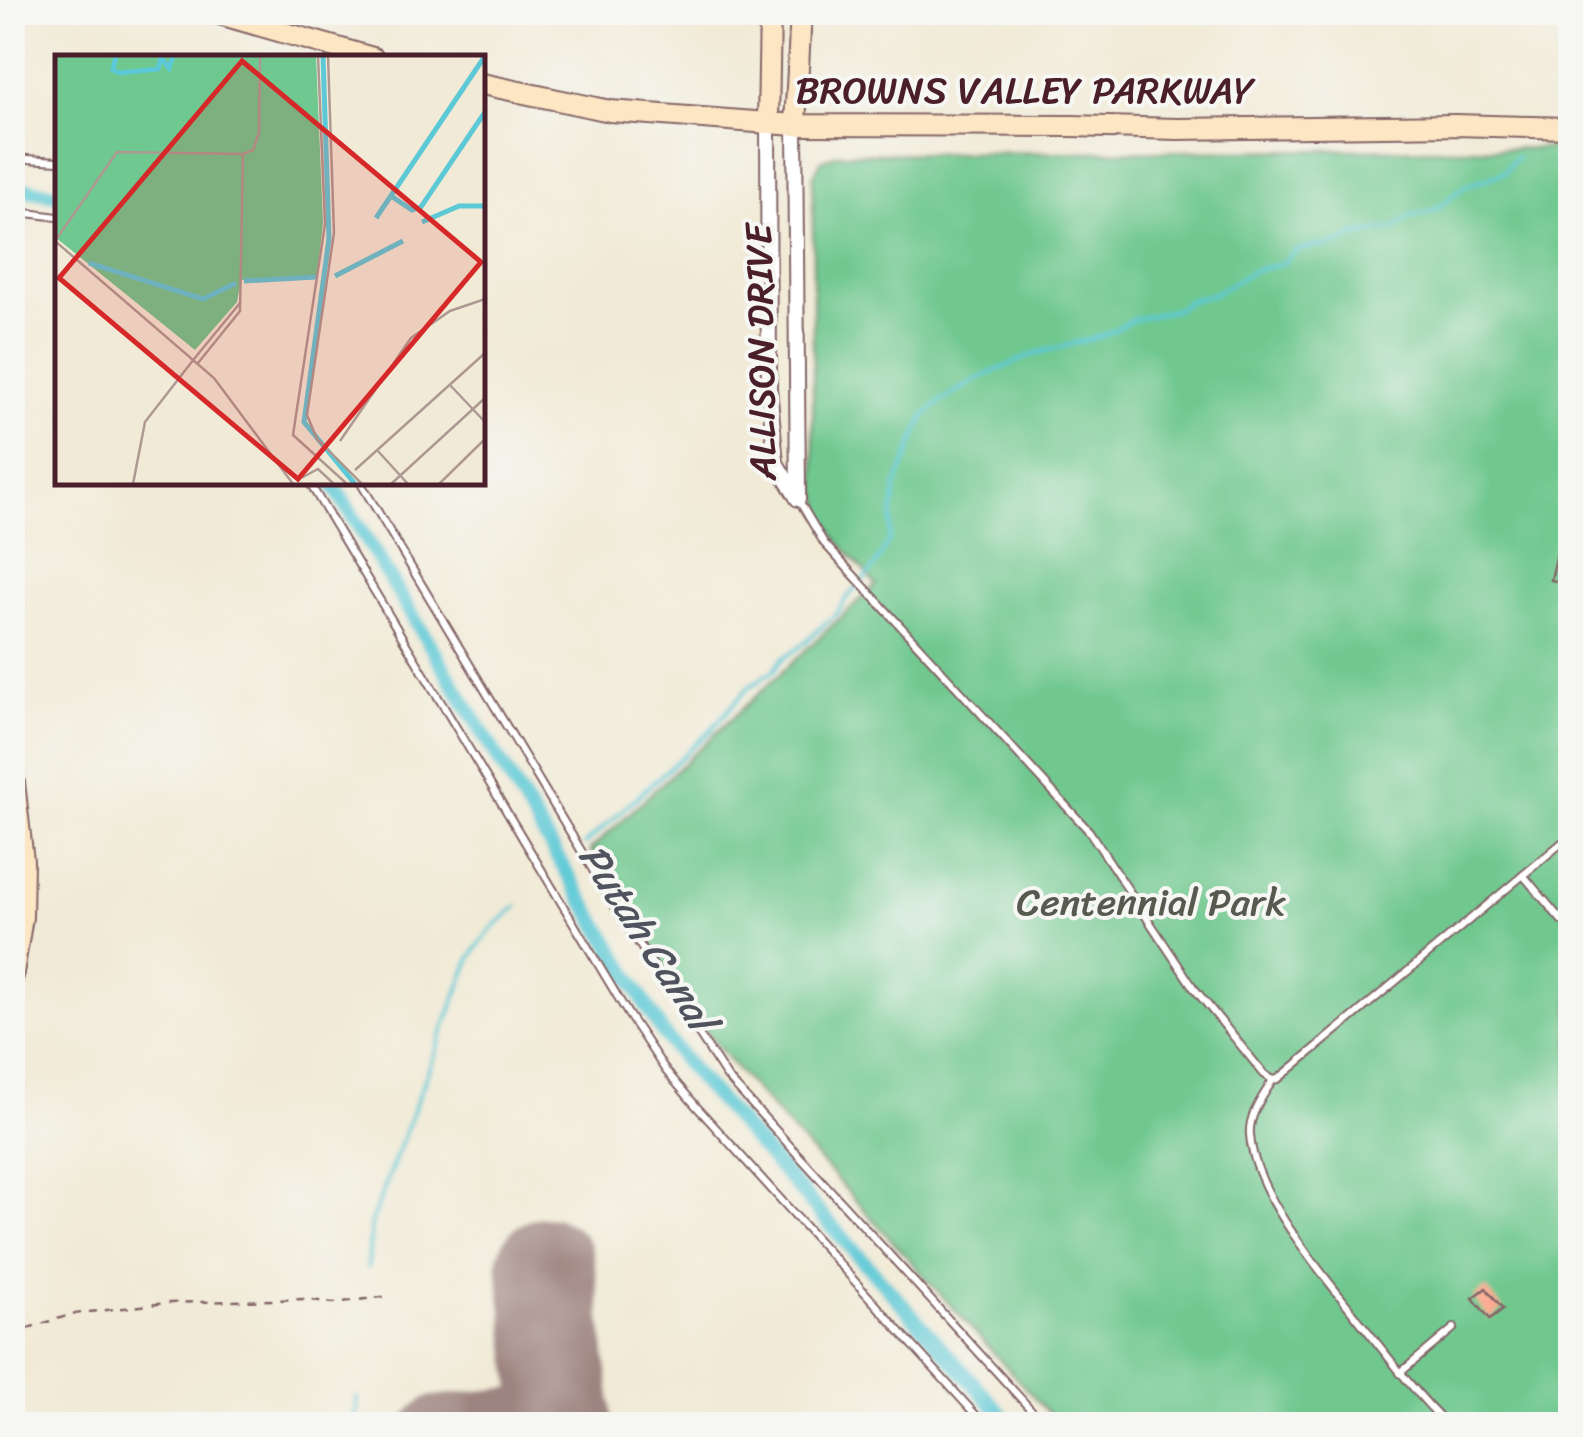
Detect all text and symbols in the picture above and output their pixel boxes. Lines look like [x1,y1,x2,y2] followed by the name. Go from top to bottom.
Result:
[55,55,485,485] inset map
[795,57,1256,124] street label: BROWNS VALLEY PARKWAY
[725,221,797,482] street label: ALLISON DRIVE
[559,828,739,1053] water label: Putah Canal
[1016,869,1286,936] park label: Centennial Park

